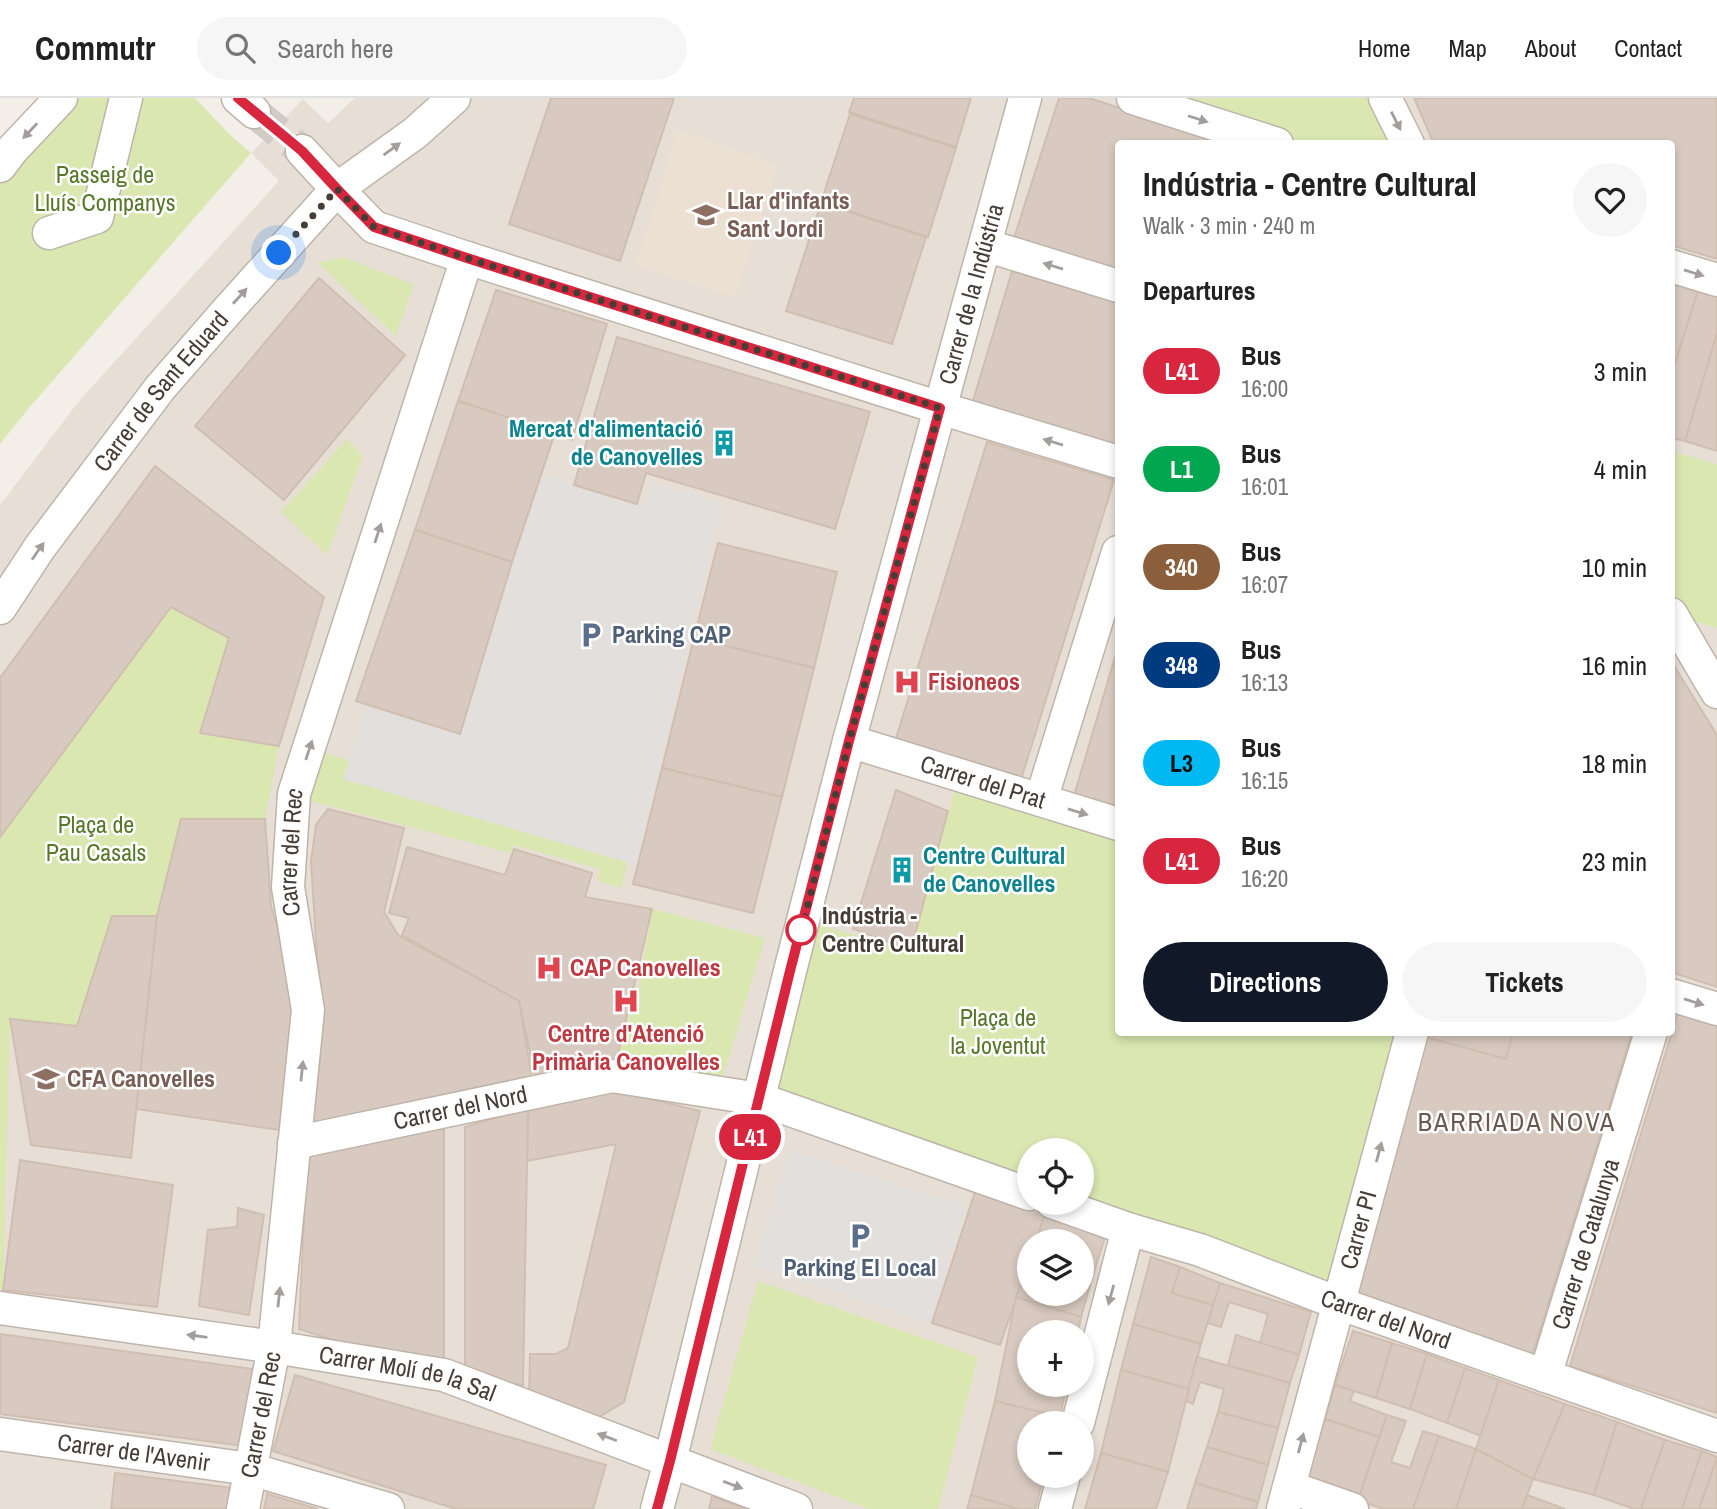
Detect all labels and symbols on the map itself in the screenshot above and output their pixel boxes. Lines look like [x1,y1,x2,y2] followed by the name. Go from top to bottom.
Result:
[1391,111,1402,131] one-way arrow
[1187,114,1208,124] one-way arrow
[22,122,38,139] one-way arrow
[383,143,401,157] one-way arrow
[34,158,176,218] park label: Passeig de Lluís Companys
[727,184,850,244] place label: Llar d'infants Sant Jordi
[691,200,721,230] school or university icon: Llar d'infants Sant Jordi
[930,200,1010,388] street label: Carrer de la Indústria
[261,235,296,270] your location
[1042,260,1063,270] one-way arrow
[1684,268,1705,278] one-way arrow
[232,287,248,305] one-way arrow
[85,304,235,478] street label: Carrer de Sant Eduard
[509,412,703,472] place label: Mercat d'alimentació de Canovelles
[709,428,739,458] building icon: Mercat d'alimentació de Canovelles
[1042,437,1063,447] one-way arrow
[373,522,384,543] one-way arrow
[31,542,45,560] one-way arrow
[612,618,731,650] place label: Parking CAP
[576,620,606,650] parking icon: Parking CAP
[928,665,1020,697] place label: Fisioneos
[892,667,922,697] hospital icon: Fisioneos
[304,739,314,760] one-way arrow
[917,747,1050,816] street label: Carrer del Prat
[271,783,310,919] street label: Carrer del Rec
[1067,807,1088,817] one-way arrow
[46,808,146,868] park label: Plaça de Pau Casals
[923,839,1065,899] place label: Centre Cultural de Canovelles
[887,855,917,885] building icon: Centre Cultural de Canovelles
[822,899,964,959] place label: Indústria - Centre Cultural
[786,915,816,945] marker: Indústria - Centre Cultural
[570,951,721,983] place label: CAP Canovelles
[534,953,564,983] hospital icon: CAP Canovelles
[611,986,641,1016] hospital icon: Centre d'Atenció Primària Canovelles
[1684,997,1705,1007] one-way arrow
[950,1001,1046,1061] park label: Plaça de la Joventut
[532,1017,720,1077] place label: Centre d'Atenció Primària Canovelles
[297,1059,308,1081] one-way arrow
[67,1062,215,1094] place label: CFA Canovelles
[31,1064,61,1094] school or university icon: CFA Canovelles
[390,1077,530,1137] street label: Carrer del Nord
[1418,1104,1616,1139] district label: BARRIADA NOVA
[710,1114,790,1160] line badge: L41
[1374,1141,1385,1163] one-way arrow
[1543,1154,1626,1333] street label: Carrer de Catalunya
[1332,1187,1383,1273] street label: Carrer PI
[845,1221,875,1251] parking icon: Parking El Local
[783,1251,937,1283] place label: Parking El Local
[1316,1281,1455,1356] street label: Carrer del Nord
[1105,1284,1116,1306] one-way arrow
[274,1286,285,1308] one-way arrow
[186,1331,208,1342] one-way arrow
[317,1338,501,1408] street label: Carrer Molí de la Sal
[232,1348,288,1480] street label: Carrer del Rec
[56,1425,212,1478] street label: Carrer de l'Avenir
[596,1431,617,1442] one-way arrow
[1296,1432,1307,1454] one-way arrow
[723,1480,744,1491] one-way arrow

